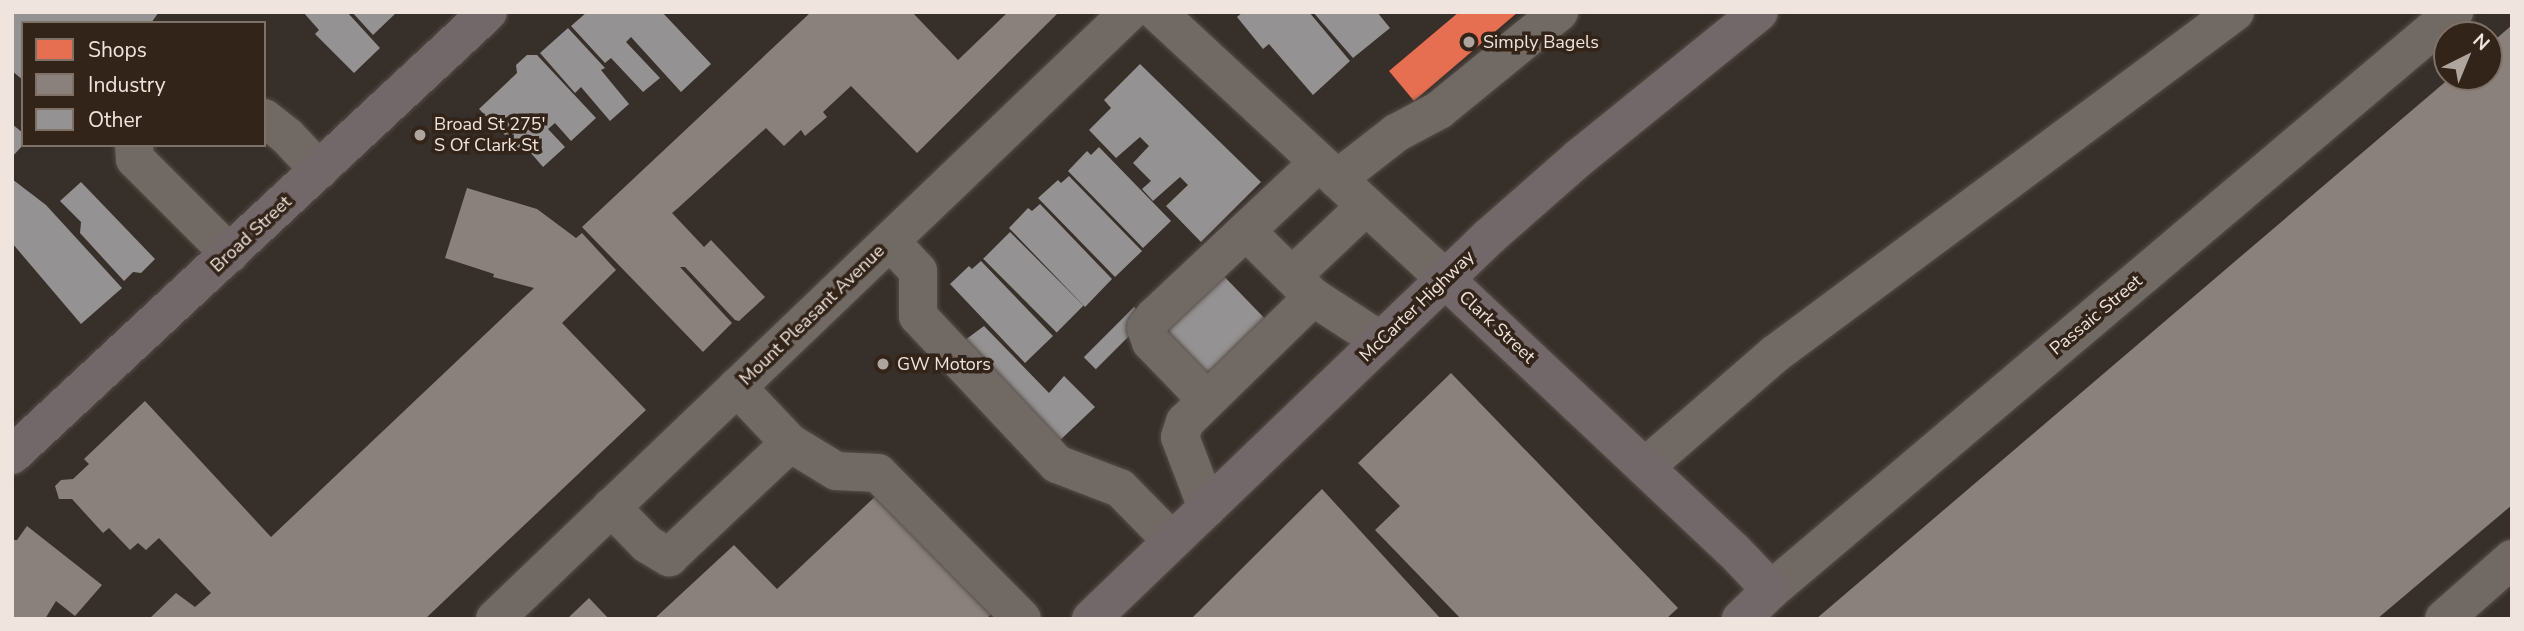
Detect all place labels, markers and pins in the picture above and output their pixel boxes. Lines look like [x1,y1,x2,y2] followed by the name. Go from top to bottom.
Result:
[1483,31,1599,53] place label: Simply Bagels
[1461,34,1477,50] marker: Simply Bagels
[434,114,546,156] place label: Broad St 275' S Of Clark St
[412,127,428,143] marker: Broad St 275' S Of Clark St
[897,353,991,375] place label: GW Motors
[875,356,891,372] marker: GW Motors

